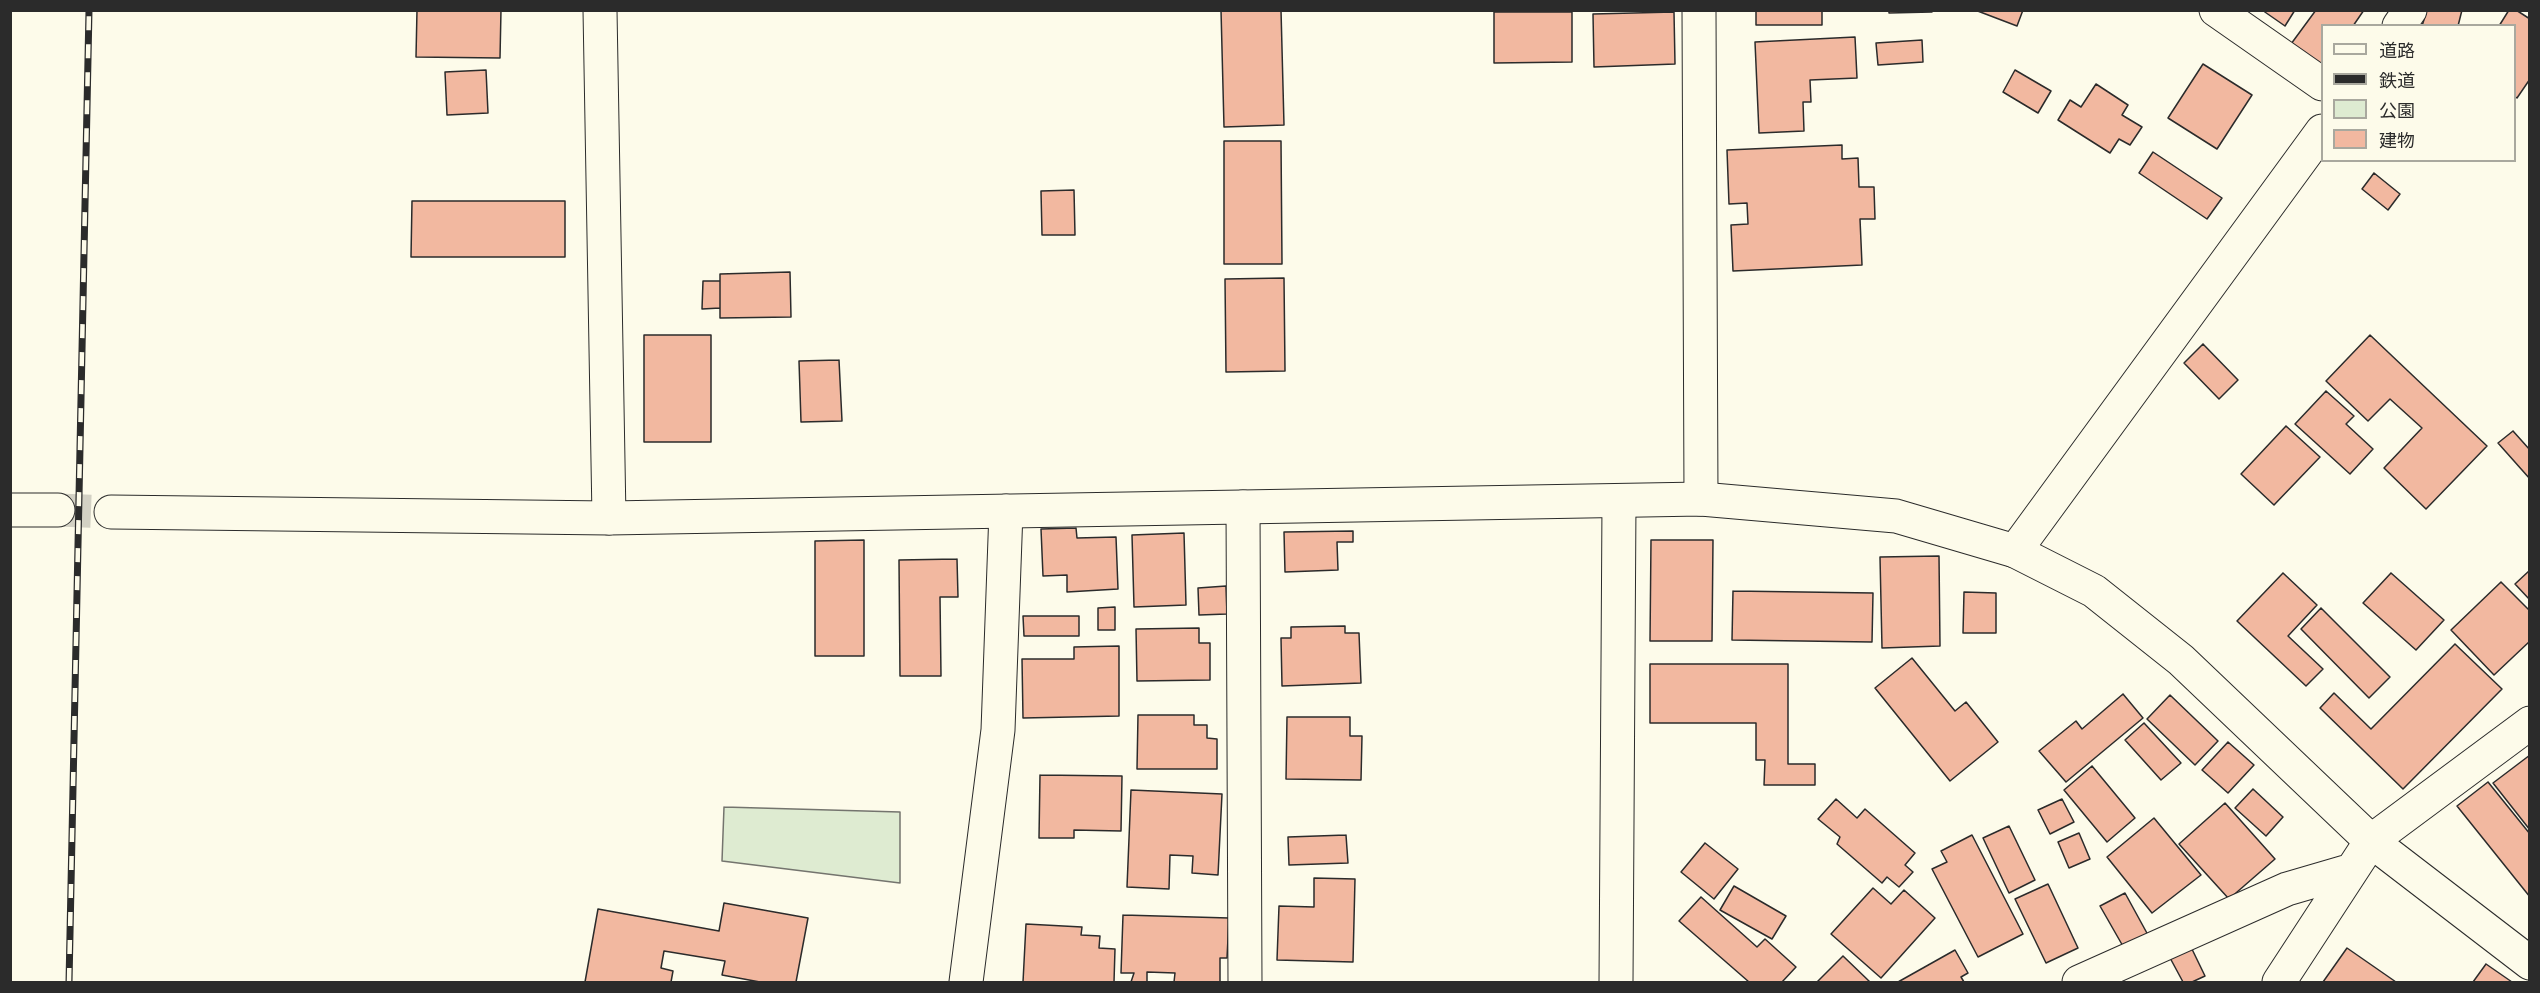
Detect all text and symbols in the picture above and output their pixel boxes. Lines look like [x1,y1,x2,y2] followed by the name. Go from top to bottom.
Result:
[2321,24,2516,162] legend
[2379,36,2415,63] text: 道路
[2379,66,2415,93] text: 鉄道
[2379,96,2415,123] text: 公園
[2379,126,2415,153] text: 建物

